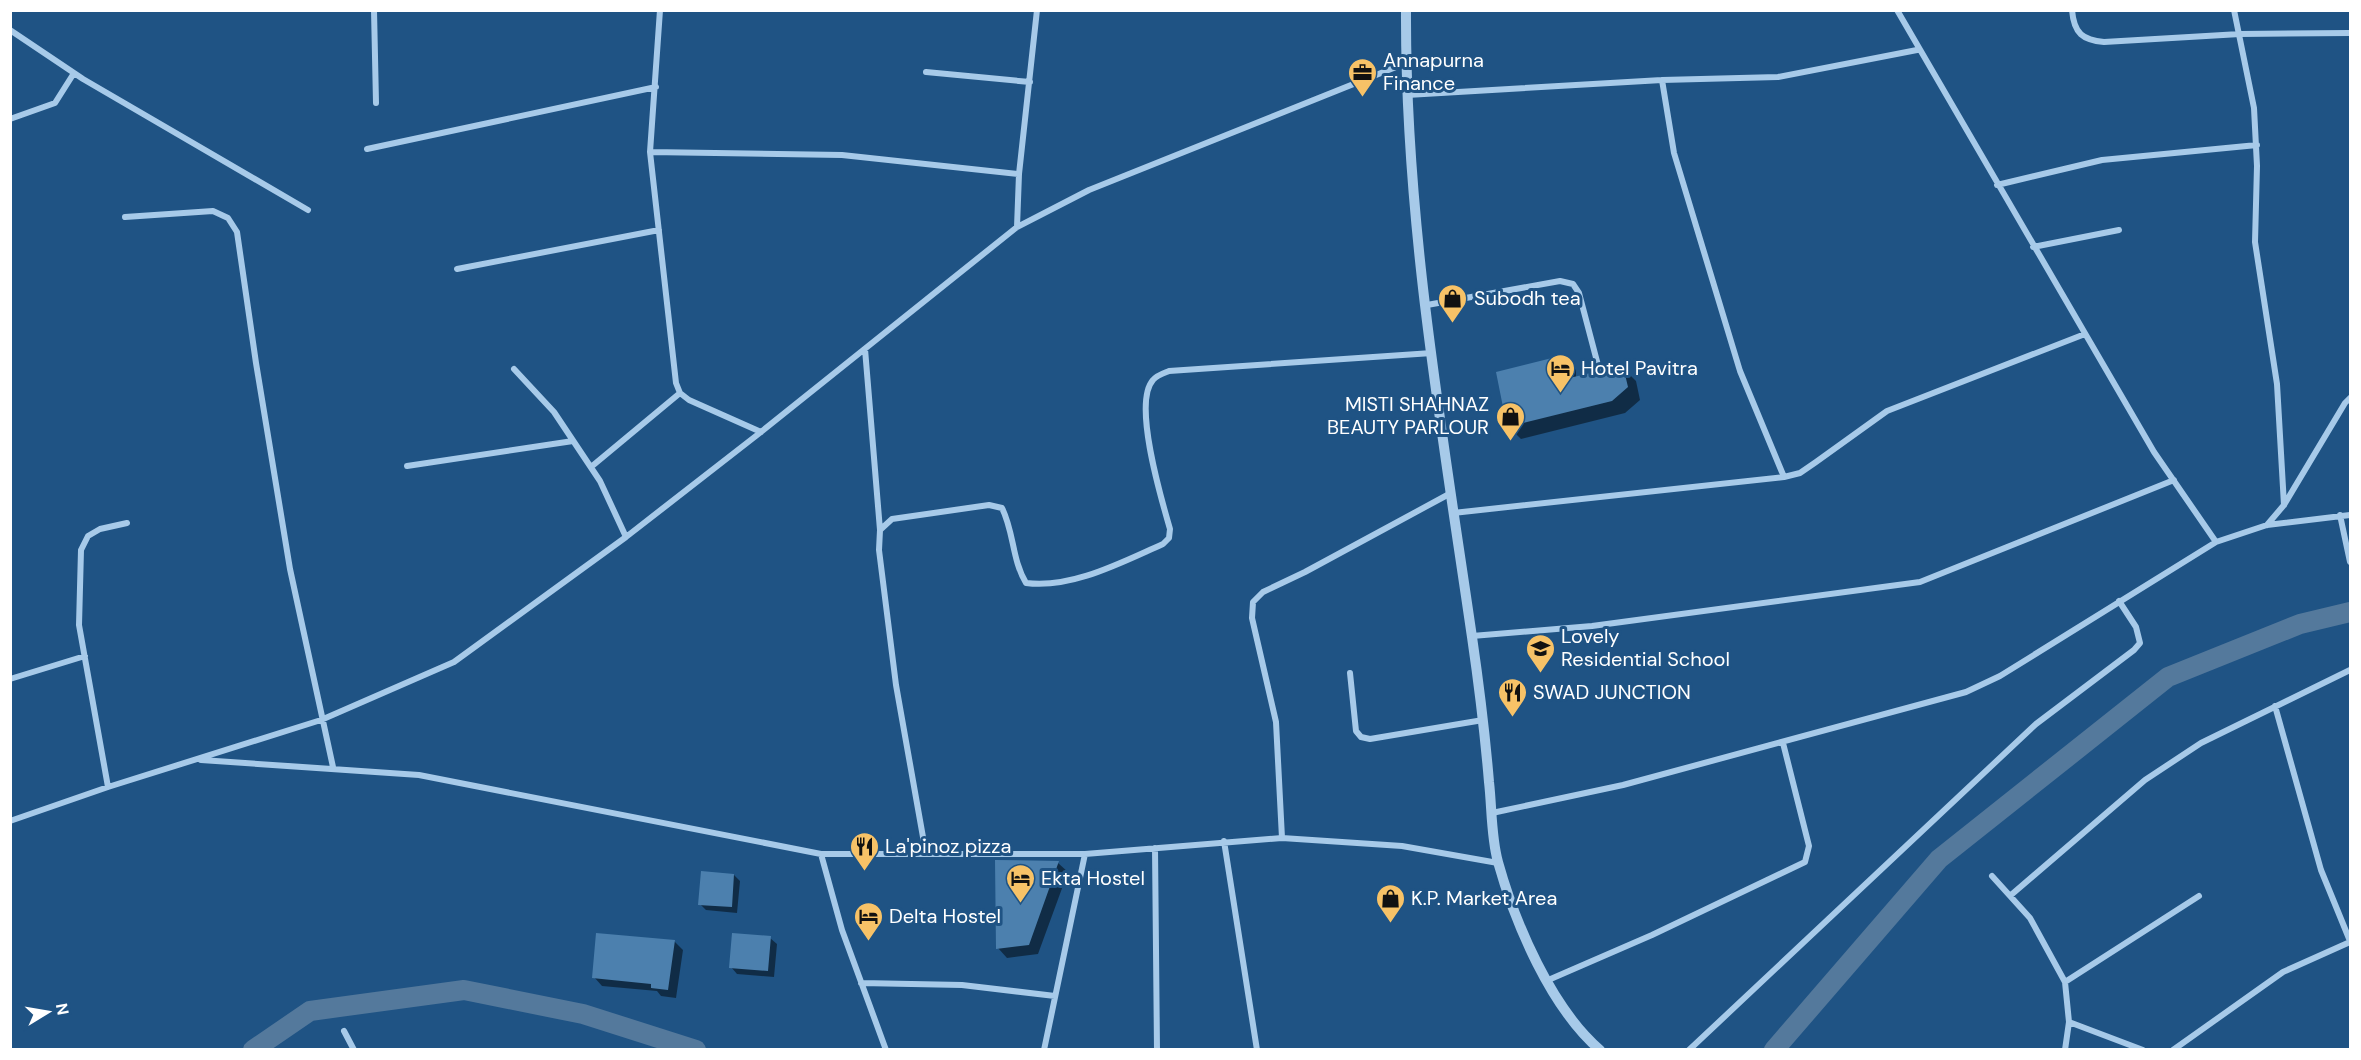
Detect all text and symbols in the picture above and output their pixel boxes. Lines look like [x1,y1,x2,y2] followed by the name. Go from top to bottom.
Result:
[1383,47,1484,96] place label: Annapurna Finance
[1346,56,1378,98] office icon: Annapurna Finance
[1437,282,1469,324] shop icon: Subodh tea
[1474,285,1581,311] place label: Subodh tea
[1544,352,1576,394] hotel icon: Hotel Pavitra
[1581,355,1698,381] place label: Hotel Pavitra
[1327,391,1489,440] place label: MISTI SHAHNAZ BEAUTY PARLOUR
[1494,400,1526,442] shop icon: MISTI SHAHNAZ BEAUTY PARLOUR
[1561,623,1730,672] place label: Lovely Residential School
[1524,632,1556,674] school or university icon: Lovely Residential School
[1496,676,1528,718] restaurant icon: SWAD JUNCTION
[1533,679,1691,705] place label: SWAD JUNCTION
[848,830,880,872] restaurant icon: La'pinoz pizza
[885,833,1011,859] place label: La'pinoz pizza
[1004,862,1036,904] hotel icon: Ekta Hostel
[1041,865,1145,891] place label: Ekta Hostel
[1374,882,1406,924] shop icon: K.P. Market Area
[1411,885,1557,911] place label: K.P. Market Area
[852,900,884,942] hotel icon: Delta Hostel
[889,903,1001,929] place label: Delta Hostel
[18,982,78,1042] north arrow
[51,1002,74,1017] text: N

